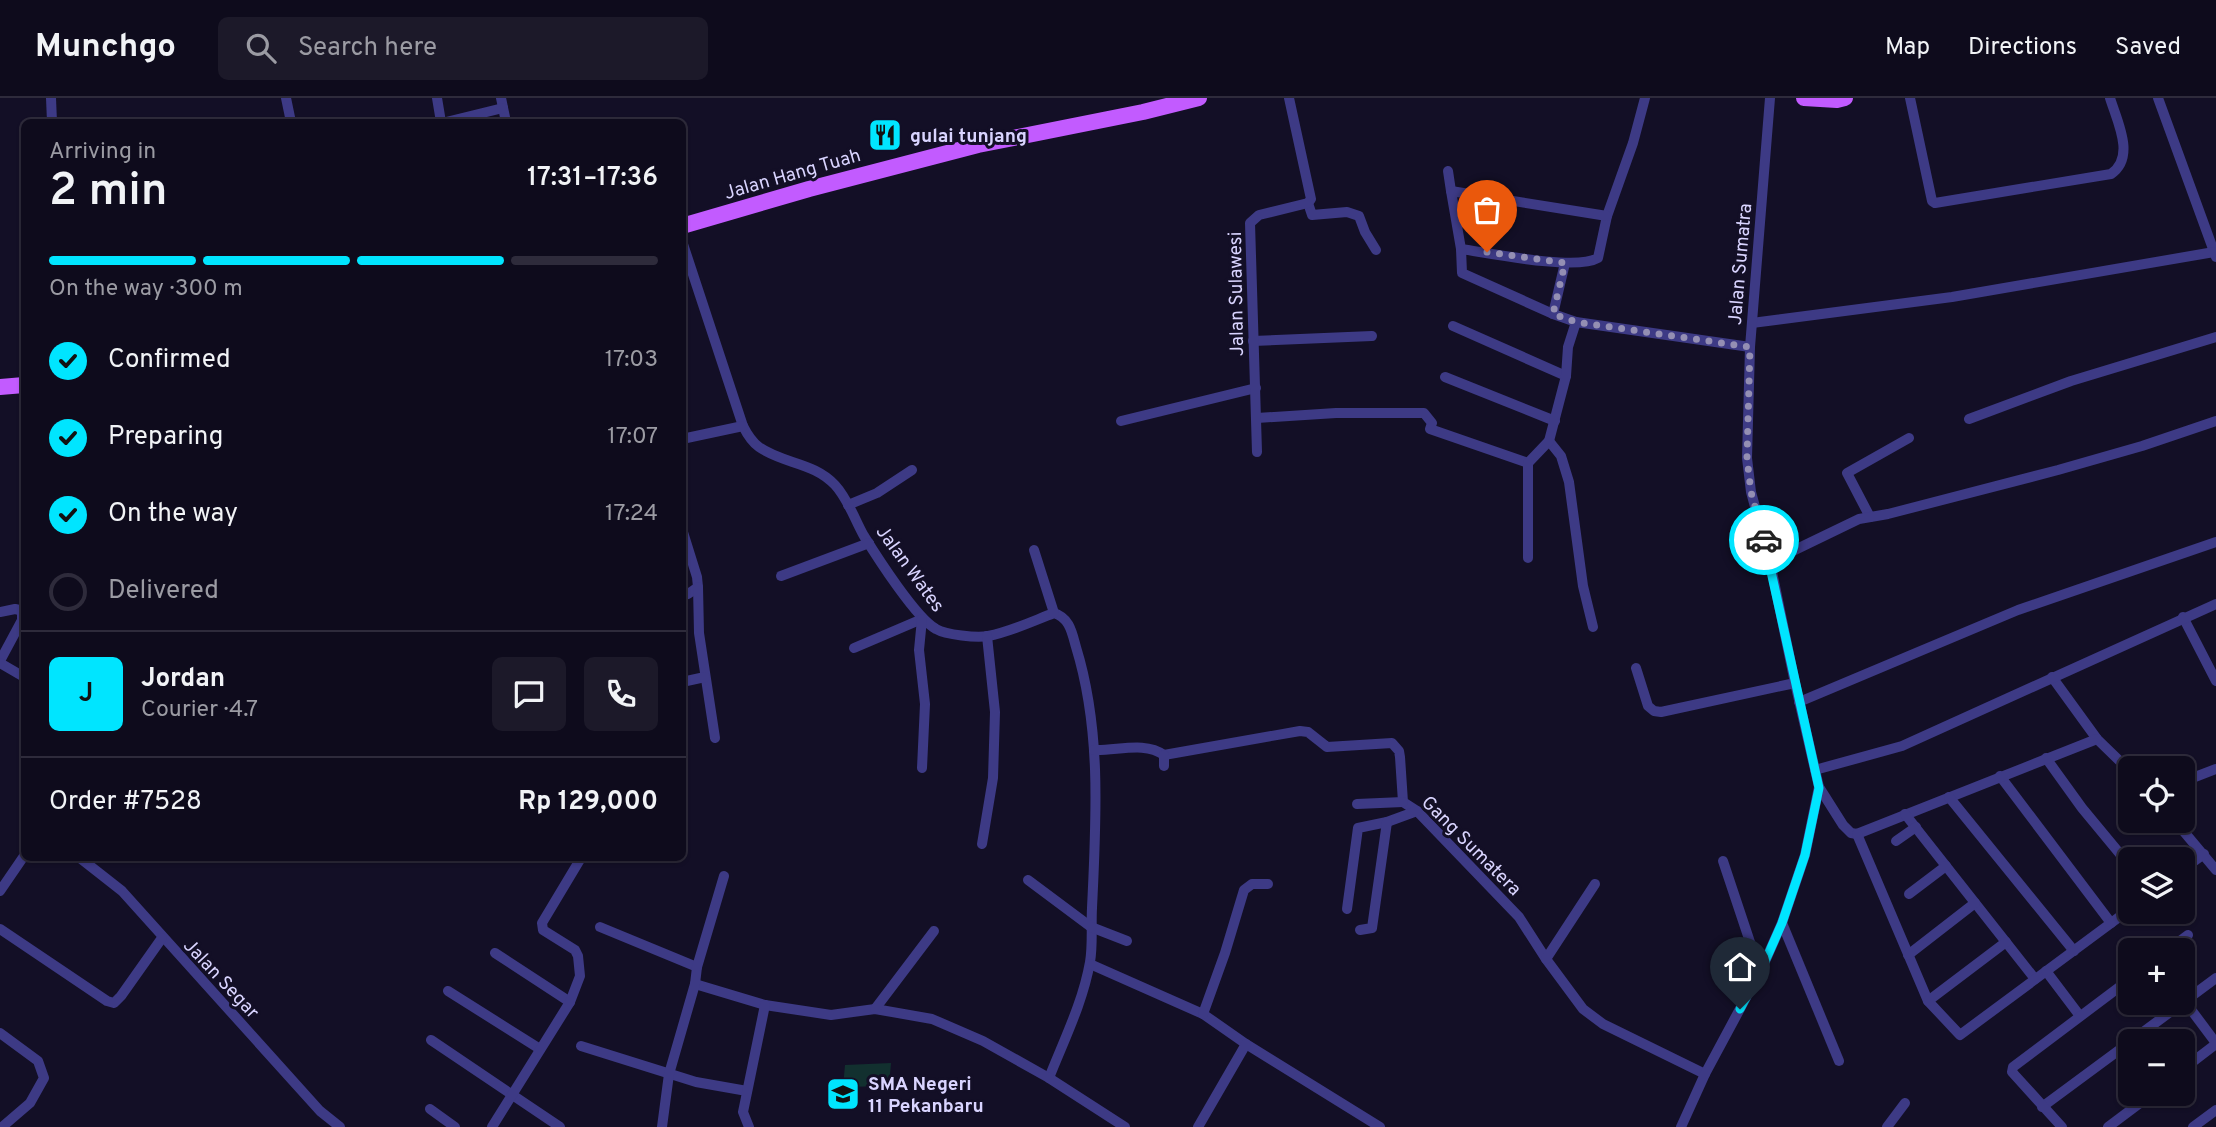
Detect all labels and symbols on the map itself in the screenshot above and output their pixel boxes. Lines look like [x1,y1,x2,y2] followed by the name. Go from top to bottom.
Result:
[866,116,904,154] restaurant icon: gulai tunjang
[910,125,1027,149] place label: gulai tunjang
[721,144,864,206] street label: Jalan Hang Tuah
[1457,180,1517,252] pin
[1724,202,1758,326] street label: Jalan Sumatra
[1224,231,1250,357] street label: Jalan Sulawesi
[1729,505,1799,575] courier
[870,521,949,617] street label: Jalan Wates
[1415,791,1526,902] street label: Gang Sumatera
[177,934,264,1025] street label: Jalan Segar
[1710,937,1770,1009] pin
[868,1073,984,1119] place label: SMA Negeri 11 Pekanbaru
[824,1075,862,1113] school or university icon: SMA Negeri 11 Pekanbaru

